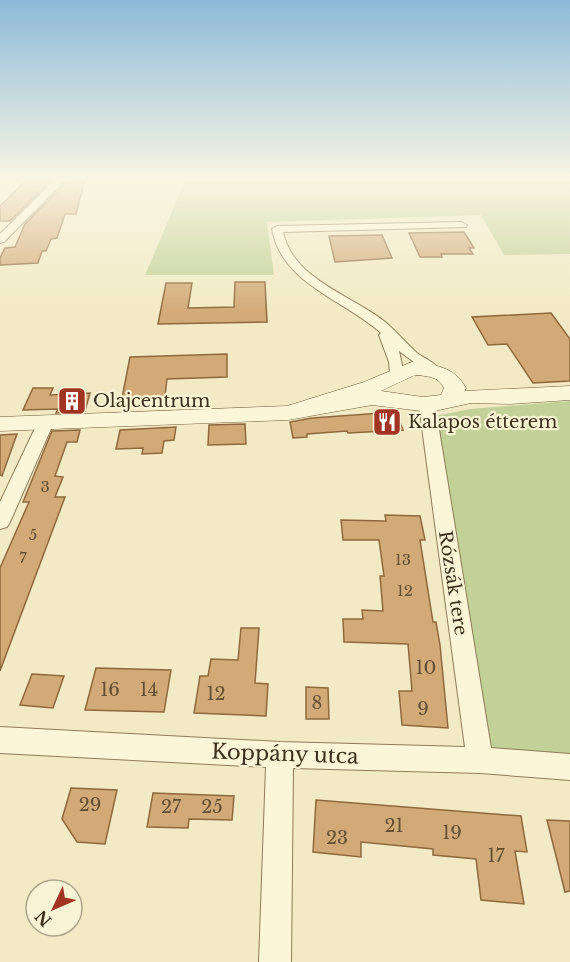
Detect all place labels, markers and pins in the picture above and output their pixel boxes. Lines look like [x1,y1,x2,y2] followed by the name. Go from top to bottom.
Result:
[56,385,88,417] building icon: Olajcentrum
[93,390,210,412] place label: Olajcentrum
[371,406,403,438] restaurant icon: Kalapos étterem
[408,411,557,433] place label: Kalapos étterem

